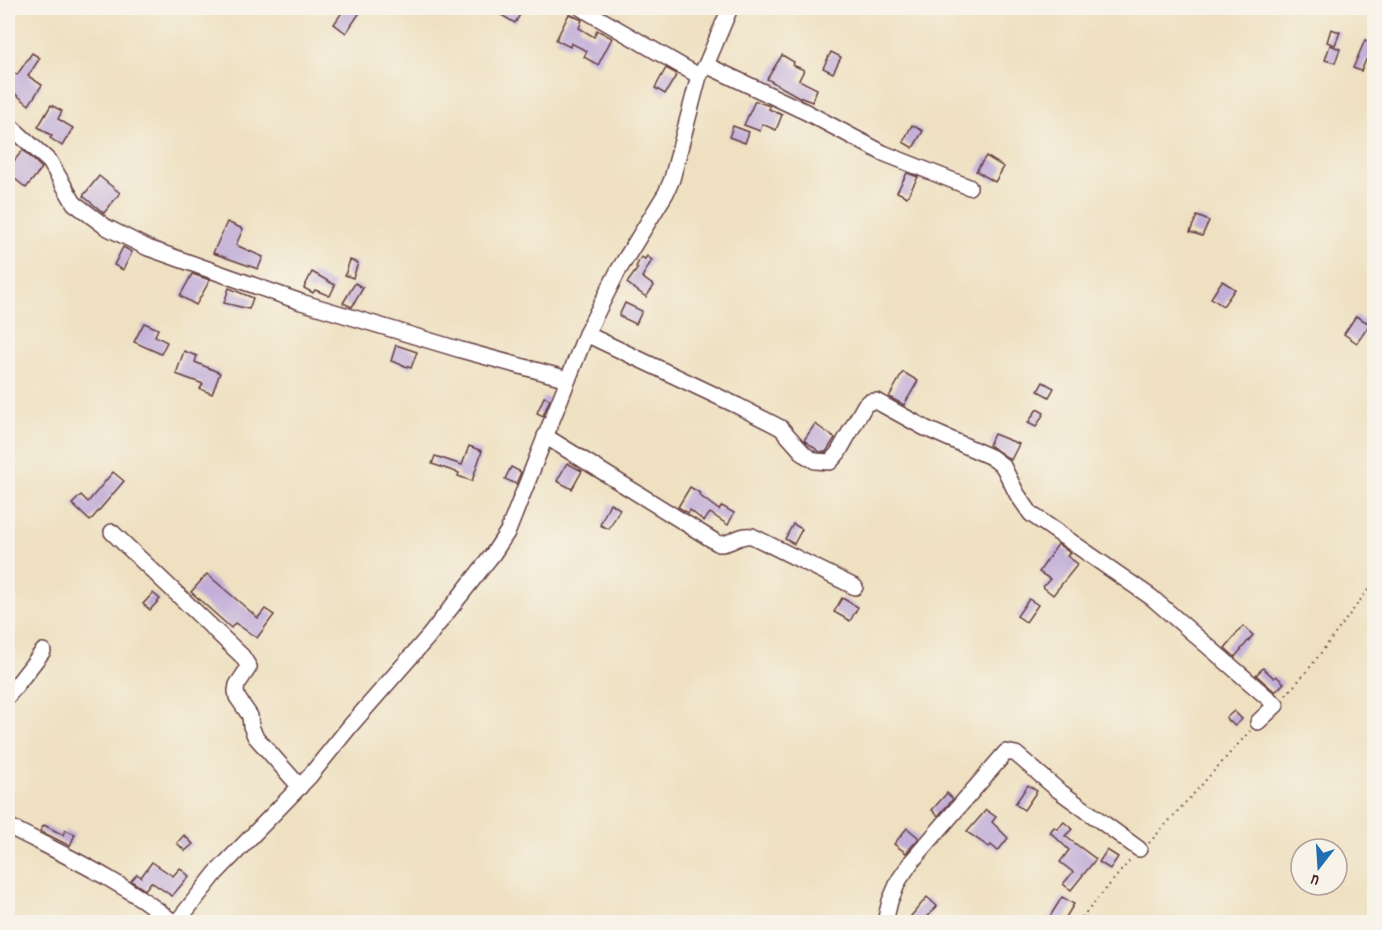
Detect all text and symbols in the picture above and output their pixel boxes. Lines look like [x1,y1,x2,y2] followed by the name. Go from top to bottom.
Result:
[1289,837,1349,897] north arrow
[1308,867,1322,891] text: U

